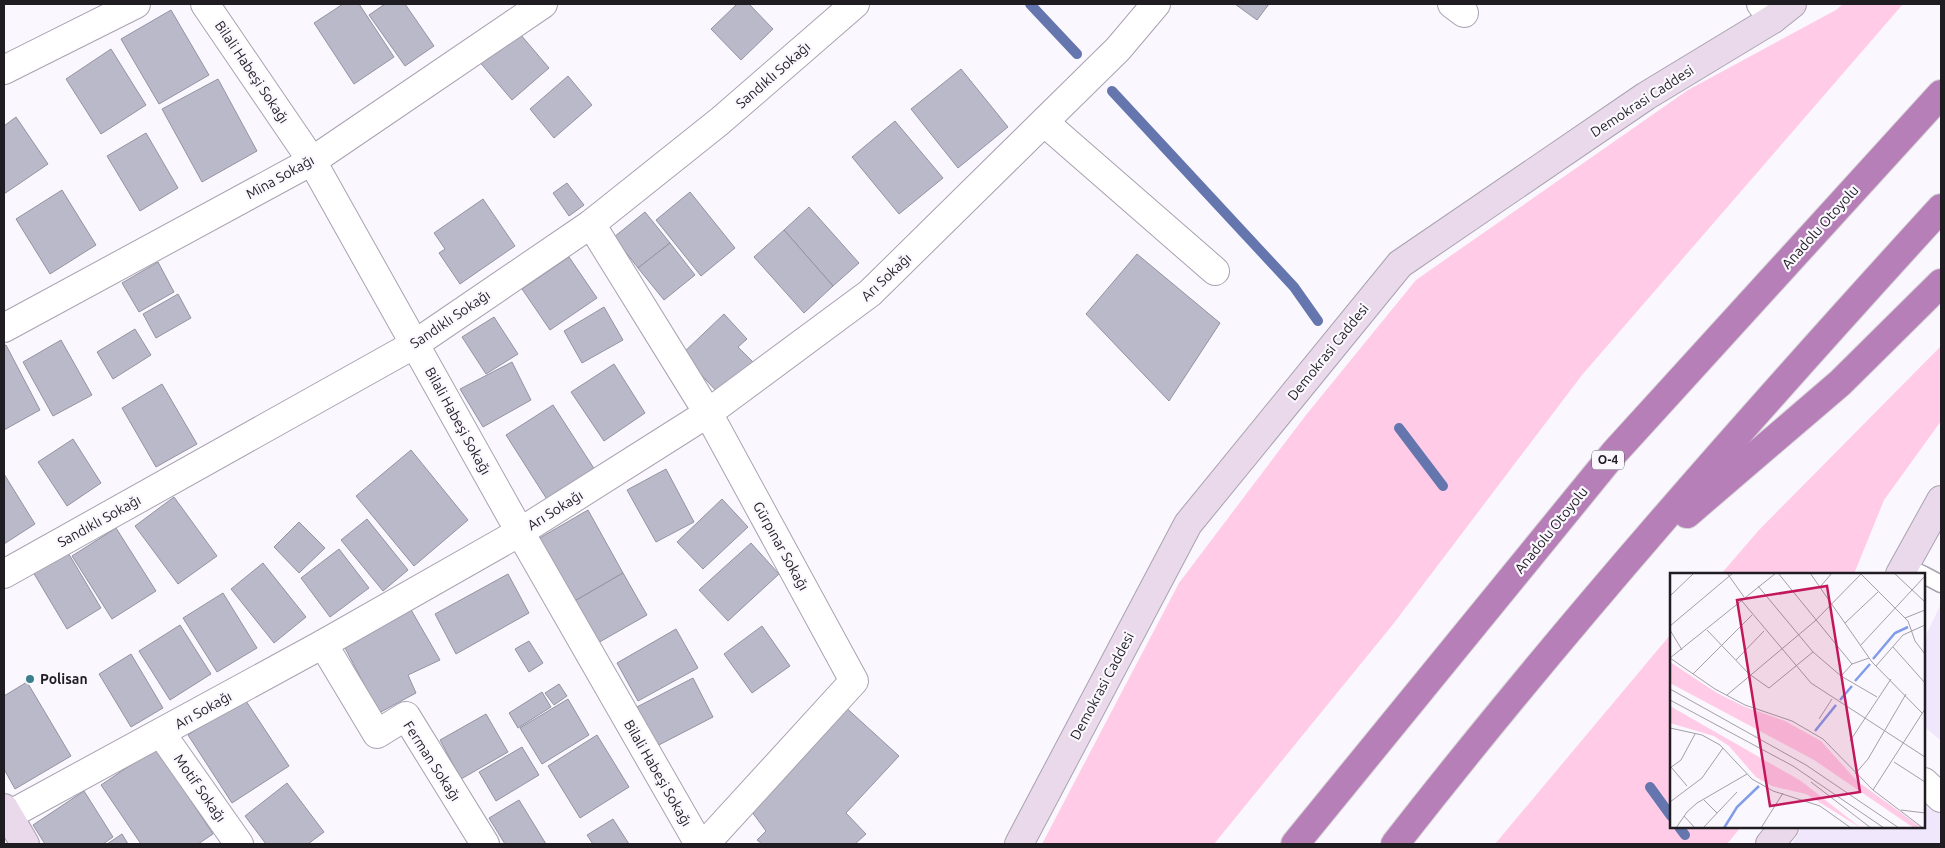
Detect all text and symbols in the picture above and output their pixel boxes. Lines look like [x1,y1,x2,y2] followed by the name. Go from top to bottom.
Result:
[212,18,292,126] street label: Bilali Habeşi Sokağı
[733,39,813,111] street label: Sandıklı Sokağı
[1588,62,1696,140] street label: Demokrasi Caddesi
[243,152,317,202] street label: Mina Sokağı
[1778,182,1862,272] street label: Anadolu Otoyolu
[858,250,914,304] street label: Arı Sokağı
[407,286,493,352] street label: Sandıklı Sokağı
[1284,301,1372,403] street label: Demokrasi Caddesi
[422,365,494,477] street label: Bilali Habeşi Sokağı
[1592,450,1624,470] road number: O-4
[1511,484,1591,576] street label: Anadolu Otoyolu
[524,487,586,533] street label: Arı Sokağı
[55,492,143,550] street label: Sandıklı Sokağı
[750,499,812,593] street label: Gürpınar Sokağı
[1670,573,1925,828] inset map
[1067,629,1137,743] street label: Demokrasi Caddesi
[40,671,88,687] place label: Polisan
[24,673,36,685] marker: Polisan
[172,688,234,732] street label: Arı Sokağı
[621,717,695,829] street label: Bilali Habeşi Sokağı
[400,718,464,804] street label: Ferman Sokağı
[171,751,229,825] street label: Motif Sokağı

